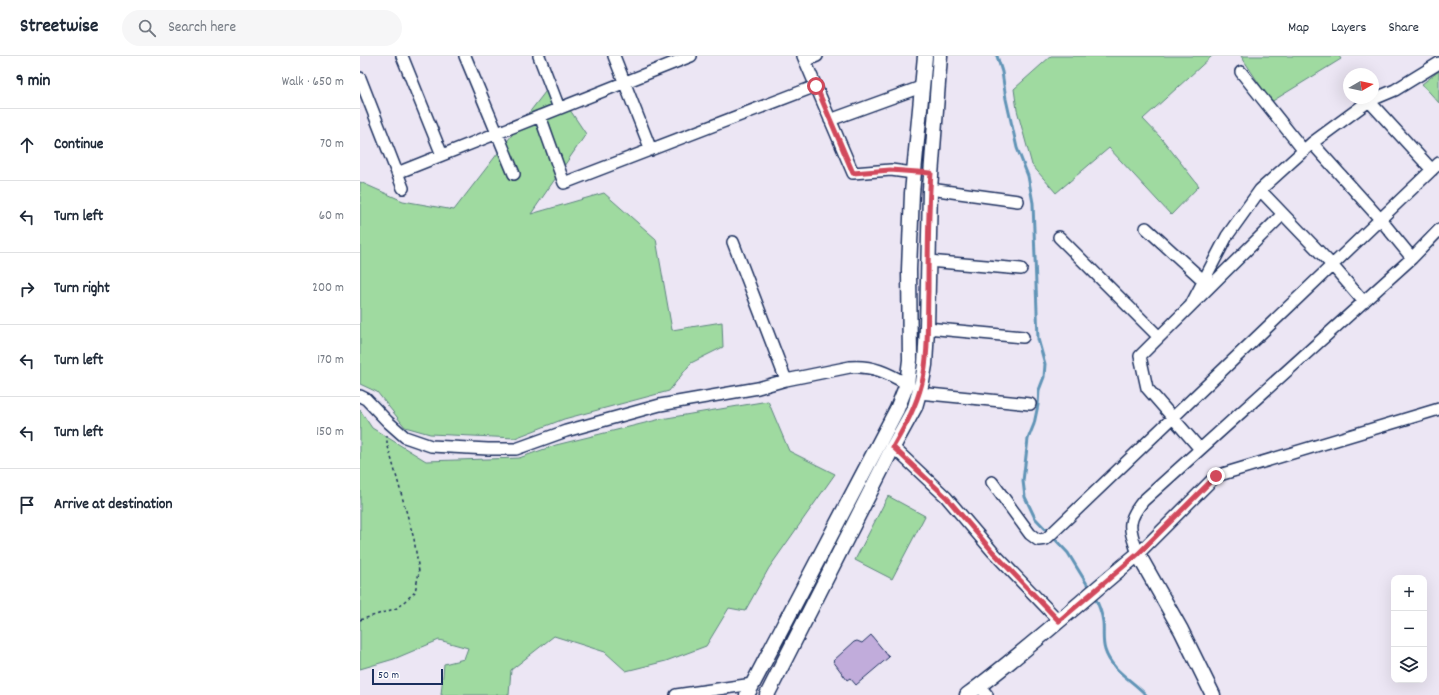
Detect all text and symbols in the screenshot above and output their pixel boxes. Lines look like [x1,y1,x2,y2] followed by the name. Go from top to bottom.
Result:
[122,10,402,46] search box
[20,14,98,41] text: Streetwise
[136,17,158,39] icon: search
[168,17,236,39] text: Search here
[1288,18,1309,38] text: Map
[1331,18,1366,38] text: Layers
[1388,18,1419,38] text: Share
[1343,68,1379,104] north arrow
[16,70,50,94] text: 9 min
[282,73,344,92] text: Walk · 650 m
[807,77,825,95] route start
[16,134,38,156] icon: ahead
[54,134,103,156] text: Continue
[320,135,344,154] text: 70 m
[16,206,38,228] icon: left
[54,206,103,228] text: Turn left
[319,207,344,226] text: 60 m
[16,278,38,300] icon: right
[54,278,110,300] text: Turn right
[312,279,344,298] text: 200 m
[16,350,38,372] icon: left
[54,350,103,372] text: Turn left
[317,351,344,370] text: 170 m
[16,422,38,444] icon: left
[54,422,103,444] text: Turn left
[316,423,344,442] text: 150 m
[1207,467,1225,485] route end
[16,494,38,516] icon: arrive
[54,494,172,516] text: Arrive at destination
[1391,575,1427,683] map controls
[1391,575,1427,611] button: +
[1391,611,1427,647] button: −
[1391,647,1427,683] button: layers
[372,667,443,686] scale bar
[378,668,399,684] text: 50 m

